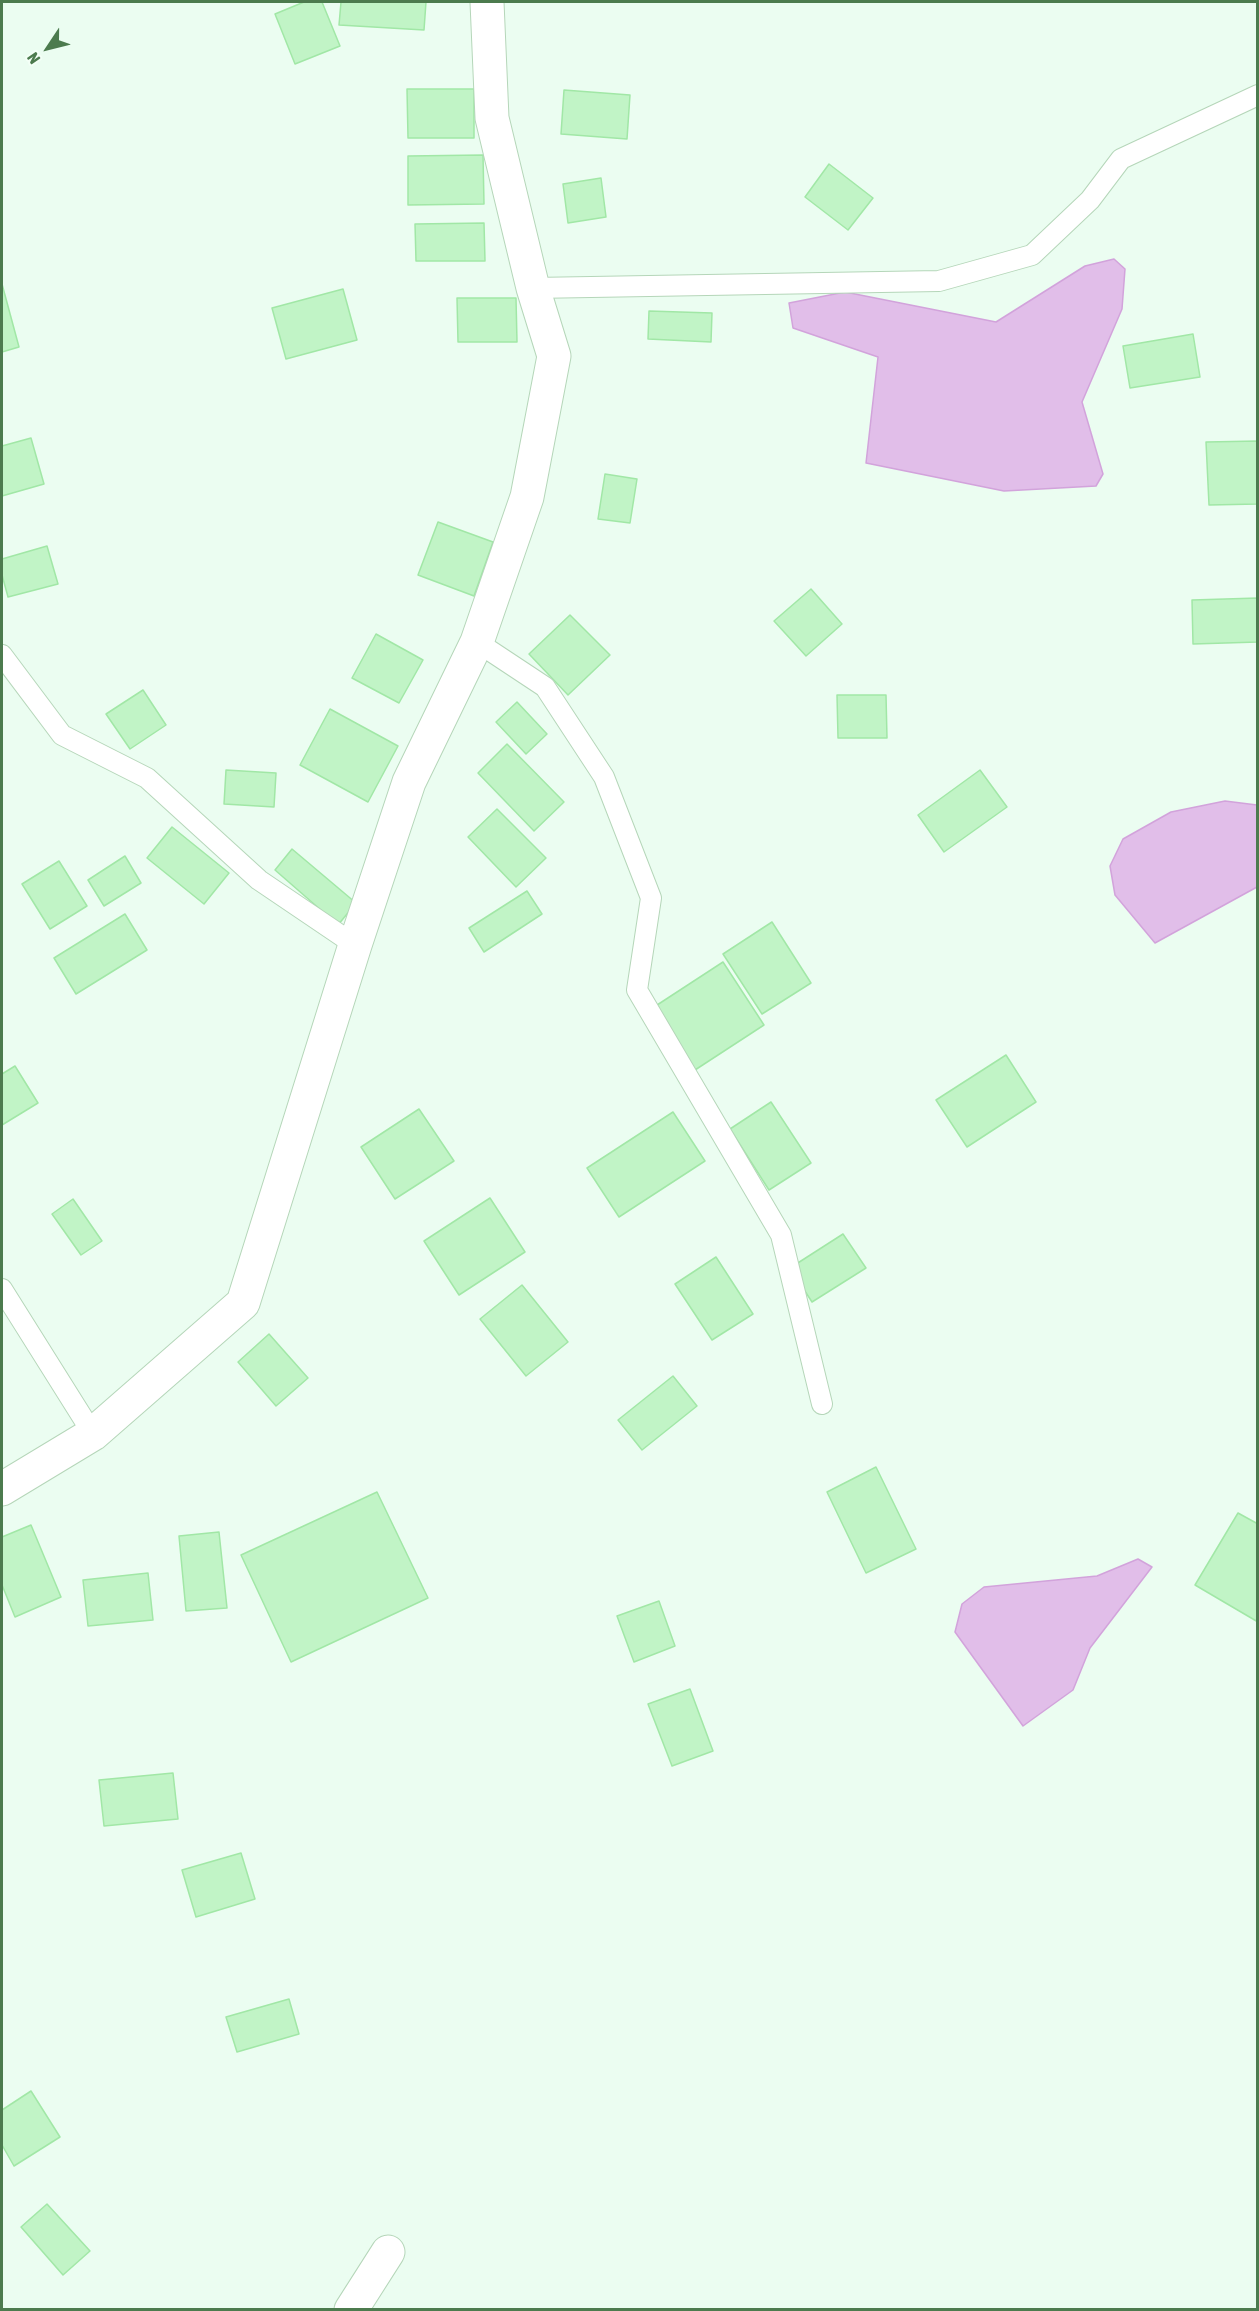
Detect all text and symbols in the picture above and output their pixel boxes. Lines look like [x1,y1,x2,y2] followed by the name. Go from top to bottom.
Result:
[18,18,78,78] north arrow
[23,49,43,67] text: N

